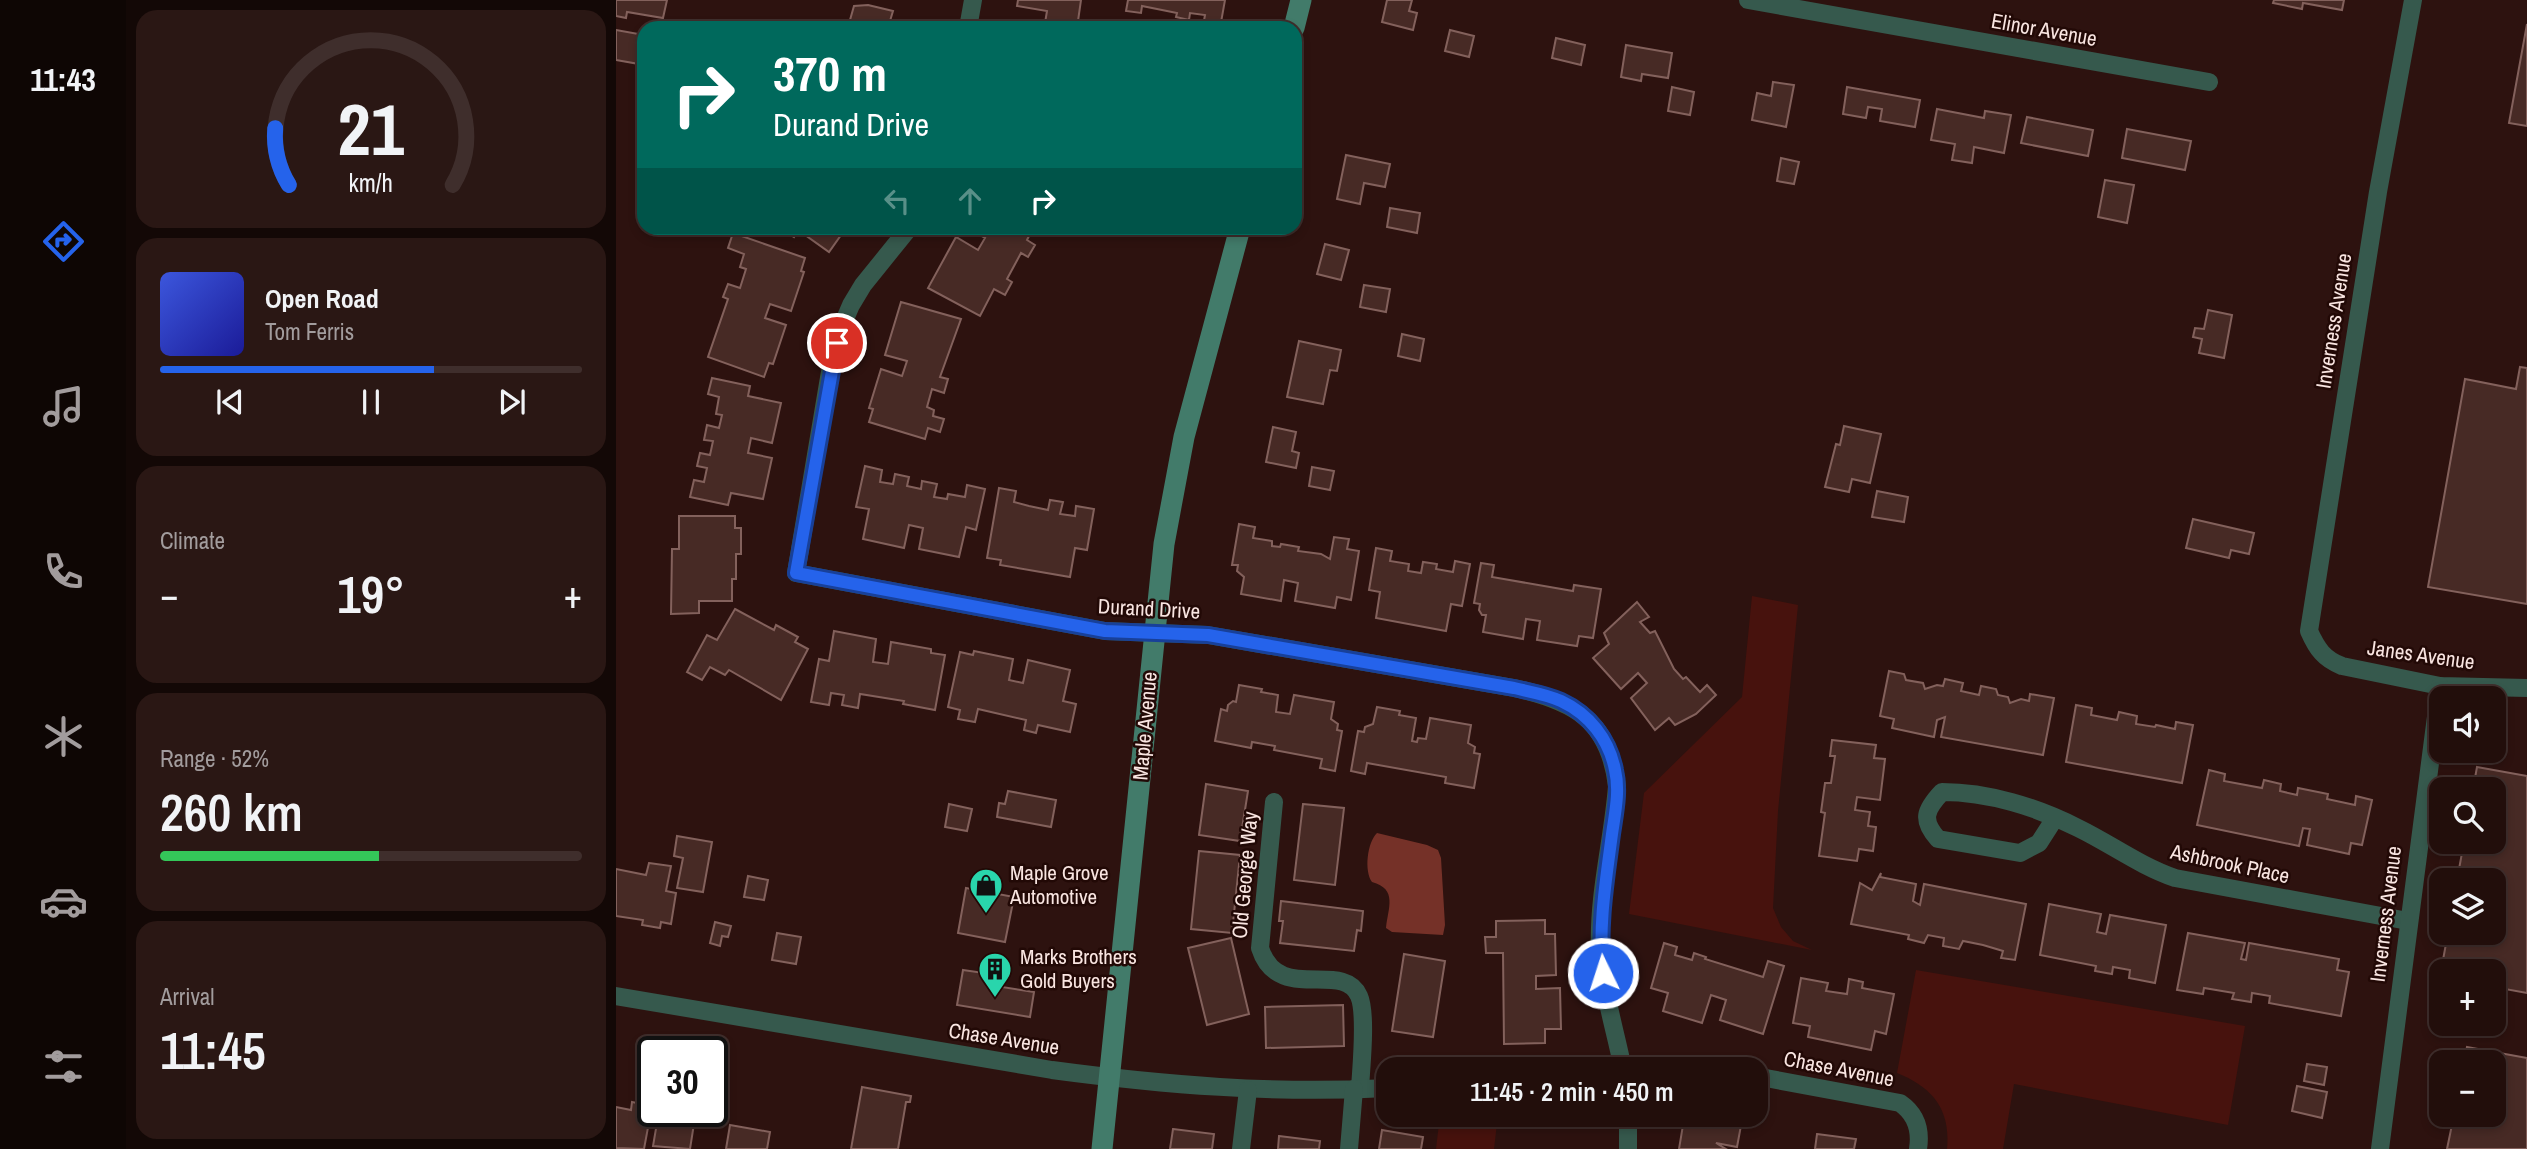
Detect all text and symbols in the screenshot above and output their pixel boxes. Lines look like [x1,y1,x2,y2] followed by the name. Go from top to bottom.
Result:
[1989,6,2099,53] street label: Elinor Avenue
[773,40,887,106] text: 370 m
[658,49,749,140] icon: right
[30,58,96,101] text: 11:43
[338,80,405,178] text: 21
[773,103,929,146] text: Durand Drive
[349,166,393,200] text: km/h
[878,182,916,220] icon: left
[951,182,989,220] icon: ahead
[1024,182,1062,220] icon: right
[39,217,88,266] icon: directions
[2308,251,2359,391] street label: Inverness Avenue
[265,281,379,316] text: Open Road
[807,313,867,373] pin
[265,316,354,347] text: Tom Ferris
[818,324,856,362] icon: arrive
[39,382,88,431] icon: music
[211,383,249,421] icon: previous
[352,383,390,421] icon: pause
[493,383,531,421] icon: next
[160,525,225,556] text: Climate
[39,547,88,596] icon: phone
[337,559,405,629] text: 19°
[160,569,178,620] text: −
[564,569,582,620] text: +
[1097,591,1201,626] street label: Durand Drive
[2366,633,2477,676] street label: Janes Avenue
[1125,670,1164,781] street label: Maple Avenue
[2429,686,2506,1127] map controls
[2429,686,2506,763] button: sound
[39,712,88,761] icon: climate
[160,743,269,774] text: Range · 52%
[160,777,303,847] text: 260 km
[2429,777,2506,854] button: search
[1224,810,1265,940] street label: Old George Way
[2167,837,2292,890] street label: Ashbrook Place
[2363,844,2408,984] street label: Inverness Avenue
[1009,858,1109,911] place label: Maple Grove Automotive
[967,866,1005,915] shop icon: Maple Grove Automotive
[2429,868,2506,945] button: layers
[39,877,88,926] icon: car
[1566,936,1640,1010] position arrow
[1020,942,1137,995] place label: Marks Brothers Gold Buyers
[976,950,1014,999] building icon: Marks Brothers Gold Buyers
[2429,959,2506,1036] button: +
[160,981,215,1012] text: Arrival
[160,1015,266,1085] text: 11:45
[947,1015,1062,1062] street label: Chase Avenue
[637,1036,728,1127] speed limit sign: 30
[39,1042,88,1091] icon: filters
[1781,1044,1897,1093] street label: Chase Avenue
[2429,1050,2506,1127] button: −
[1470,1074,1674,1109] text: 11:45 · 2 min · 450 m

